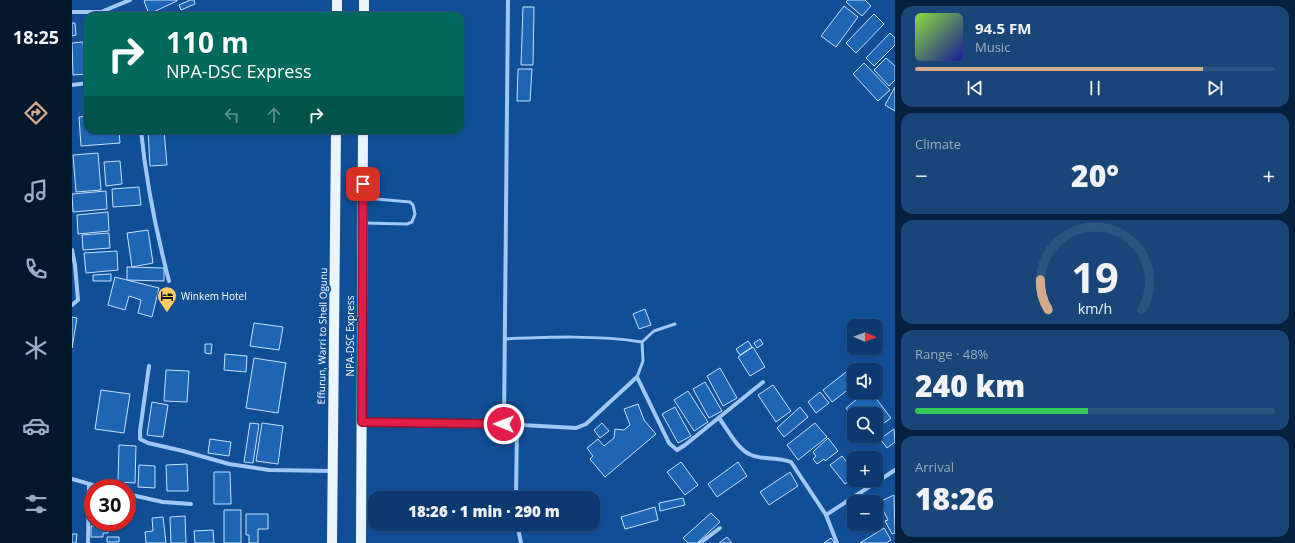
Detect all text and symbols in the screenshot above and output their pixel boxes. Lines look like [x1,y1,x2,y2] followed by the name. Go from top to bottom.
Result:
[975,18,1031,38] text: 94.5 FM
[166,23,249,61] text: 110 m
[13,25,59,49] text: 18:25
[100,28,152,80] icon: right
[975,38,1010,56] text: Music
[166,59,312,83] text: NPA-DSC Express
[964,77,986,99] icon: previous
[1084,77,1106,99] icon: pause
[1204,77,1226,99] icon: next
[22,99,50,127] icon: directions
[221,104,243,126] icon: left
[263,104,285,126] icon: ahead
[305,104,327,126] icon: right
[915,135,961,153] text: Climate
[1071,155,1119,196] text: 20°
[915,160,928,190] text: −
[1262,160,1275,190] text: +
[346,167,380,201] pin
[352,173,374,195] icon: arrive
[22,177,50,205] icon: music
[1071,248,1119,304] text: 19
[22,255,50,283] icon: phone
[314,268,330,404] street label: Effurun, Warri to Shell Ogunu
[156,285,178,313] hotel icon: Winkem Hotel
[181,289,247,303] place label: Winkem Hotel
[343,295,357,376] street label: NPA-DSC Express
[1078,298,1112,317] text: km/h
[847,319,883,355] north arrow
[847,319,883,531] map controls
[22,334,50,362] icon: climate
[915,345,988,363] text: Range · 48%
[847,363,883,399] button: sound
[915,365,1025,406] text: 240 km
[483,403,525,445] position arrow
[847,407,883,443] button: search
[22,412,50,440] icon: car
[847,451,883,487] button: +
[915,458,954,476] text: Arrival
[915,478,994,519] text: 18:26
[84,479,136,531] speed limit sign: 30
[22,490,50,518] icon: filters
[847,495,883,531] button: −
[408,501,560,521] text: 18:26 · 1 min · 290 m

